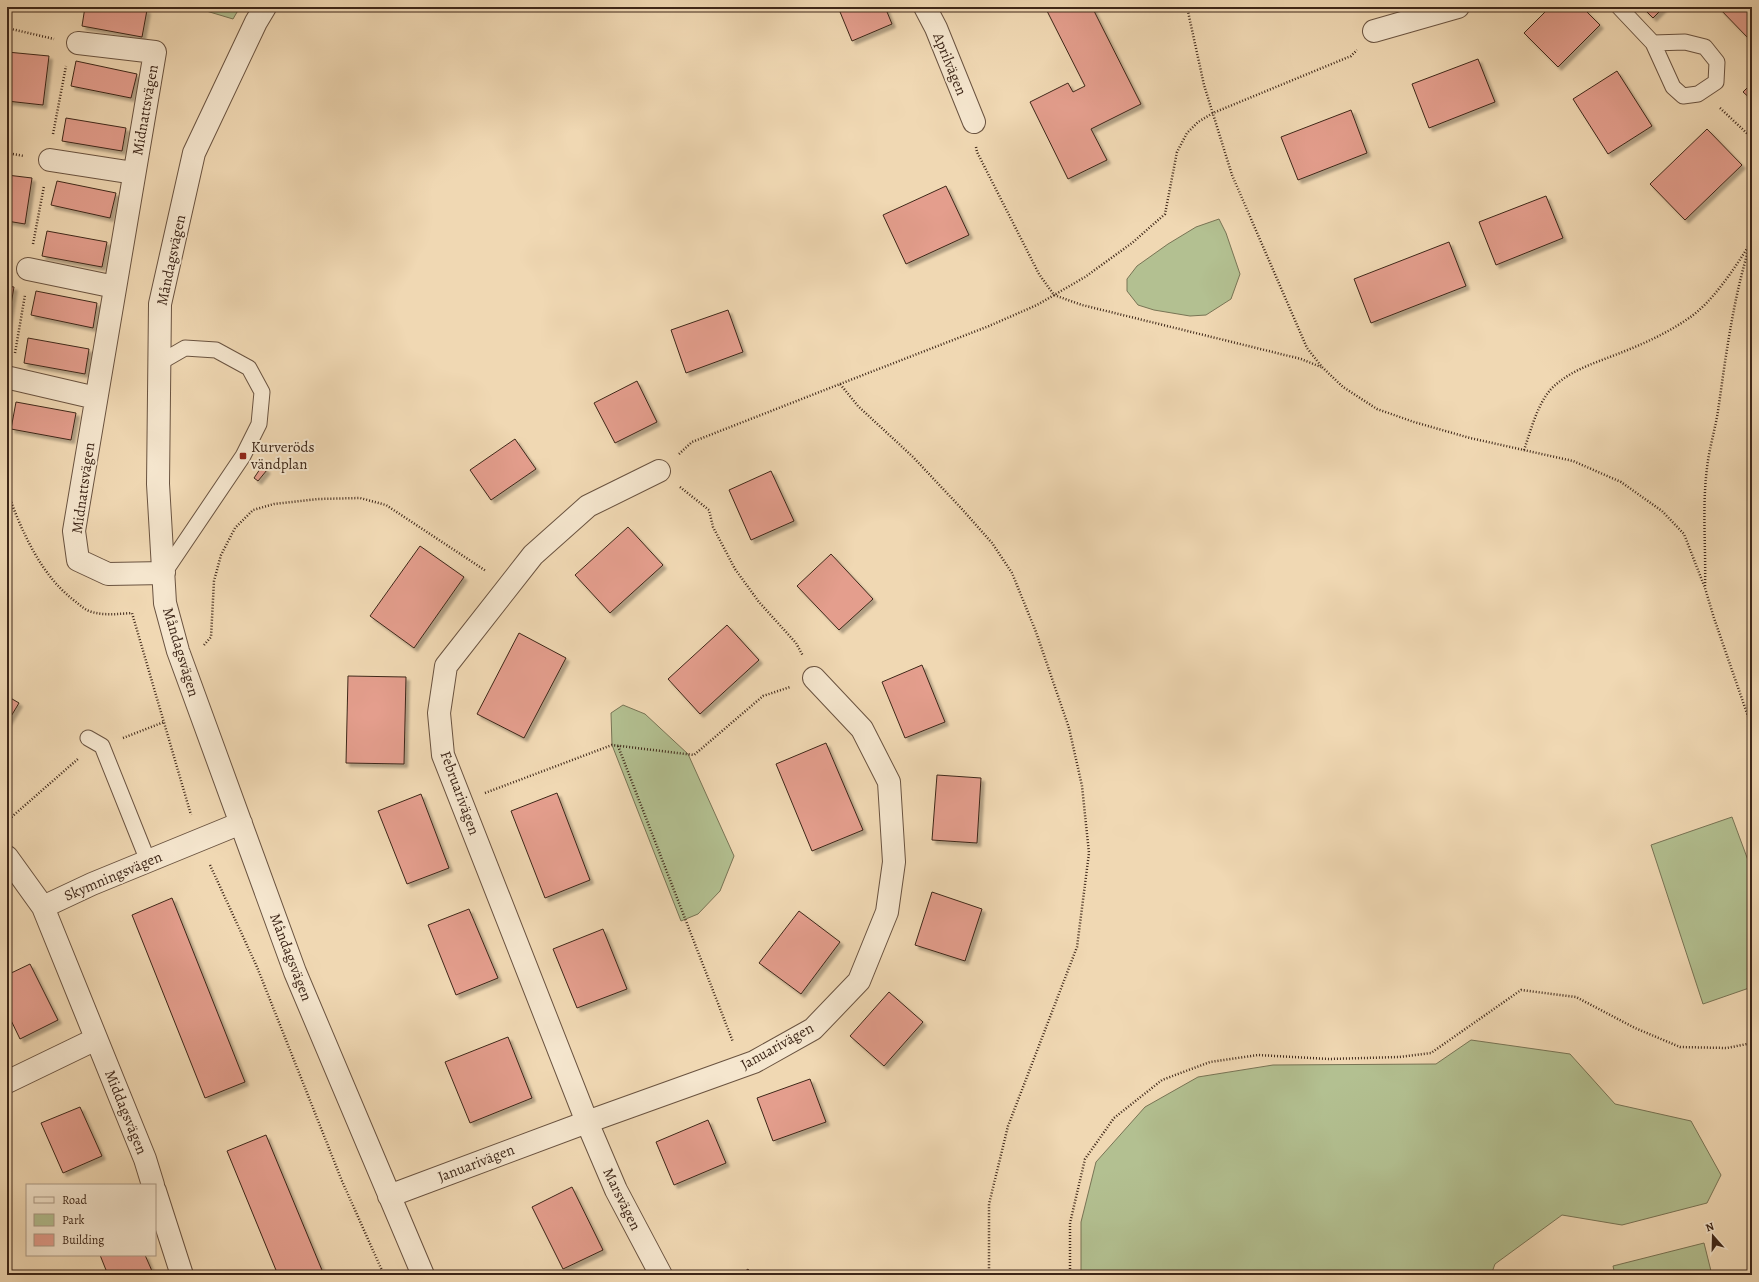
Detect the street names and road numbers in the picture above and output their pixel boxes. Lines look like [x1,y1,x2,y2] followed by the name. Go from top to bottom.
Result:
[928,29,972,98] street label: Aprilvägen
[127,63,163,157] street label: Midnattsvägen
[152,213,190,307] street label: Måndagsvägen
[67,441,99,535] street label: Midnattsvägen
[158,605,204,699] street label: Måndagsvägen
[436,748,484,838] street label: Februarivägen
[61,846,165,906] street label: Skymningsvägen
[265,910,317,1004] street label: Måndagsvägen
[737,1018,817,1074] street label: Januarivägen
[100,1067,152,1157] street label: Middagsvägen
[435,1139,517,1187] street label: Januarivägen
[598,1164,646,1234] street label: Marsvägen

